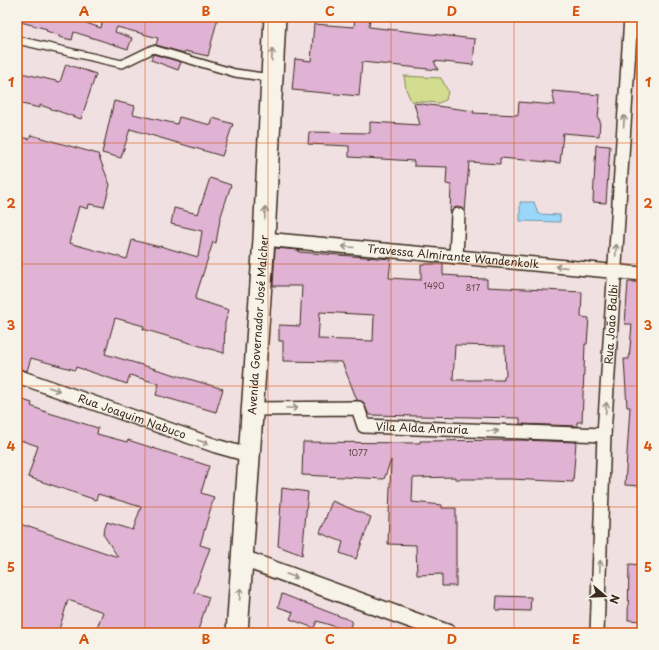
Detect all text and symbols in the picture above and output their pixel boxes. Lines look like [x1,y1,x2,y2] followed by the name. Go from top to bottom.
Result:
[79,1,89,20] text: A
[202,1,211,20] text: B
[325,1,335,20] text: C
[447,1,457,20] text: D
[572,1,580,20] text: E
[269,49,276,62] one-way arrow
[8,72,14,91] text: 1
[645,72,651,91] text: 1
[621,115,628,128] one-way arrow
[6,193,16,212] text: 2
[643,193,653,212] text: 2
[262,207,269,220] one-way arrow
[243,234,272,415] street label: Avenida Governador José Malcher
[367,240,541,273] street label: Travessa Almirante Wandenkolk
[342,243,355,250] one-way arrow
[612,244,620,257] one-way arrow
[555,263,568,271] one-way arrow
[423,278,445,292] house number: 1490
[466,280,480,294] house number: 817
[600,284,622,365] street label: Rua João Balbi
[7,315,16,334] text: 3
[644,315,653,334] text: 3
[47,386,60,393] one-way arrow
[76,389,188,443] street label: Rua Joaquim Nabuco
[602,402,610,415] one-way arrow
[285,404,298,412] one-way arrow
[375,417,470,438] street label: Vila Alda Amaria
[486,427,499,434] one-way arrow
[7,436,16,455] text: 4
[644,436,653,455] text: 4
[196,438,208,446] one-way arrow
[348,445,368,459] house number: 1077
[7,557,15,576] text: 5
[644,557,652,576] text: 5
[596,560,603,573] one-way arrow
[285,573,297,581] one-way arrow
[585,576,625,616] north arrow
[236,588,243,601] one-way arrow
[605,593,624,607] text: N
[79,629,89,648] text: A
[202,629,211,648] text: B
[325,629,335,648] text: C
[447,629,457,648] text: D
[572,629,580,648] text: E

